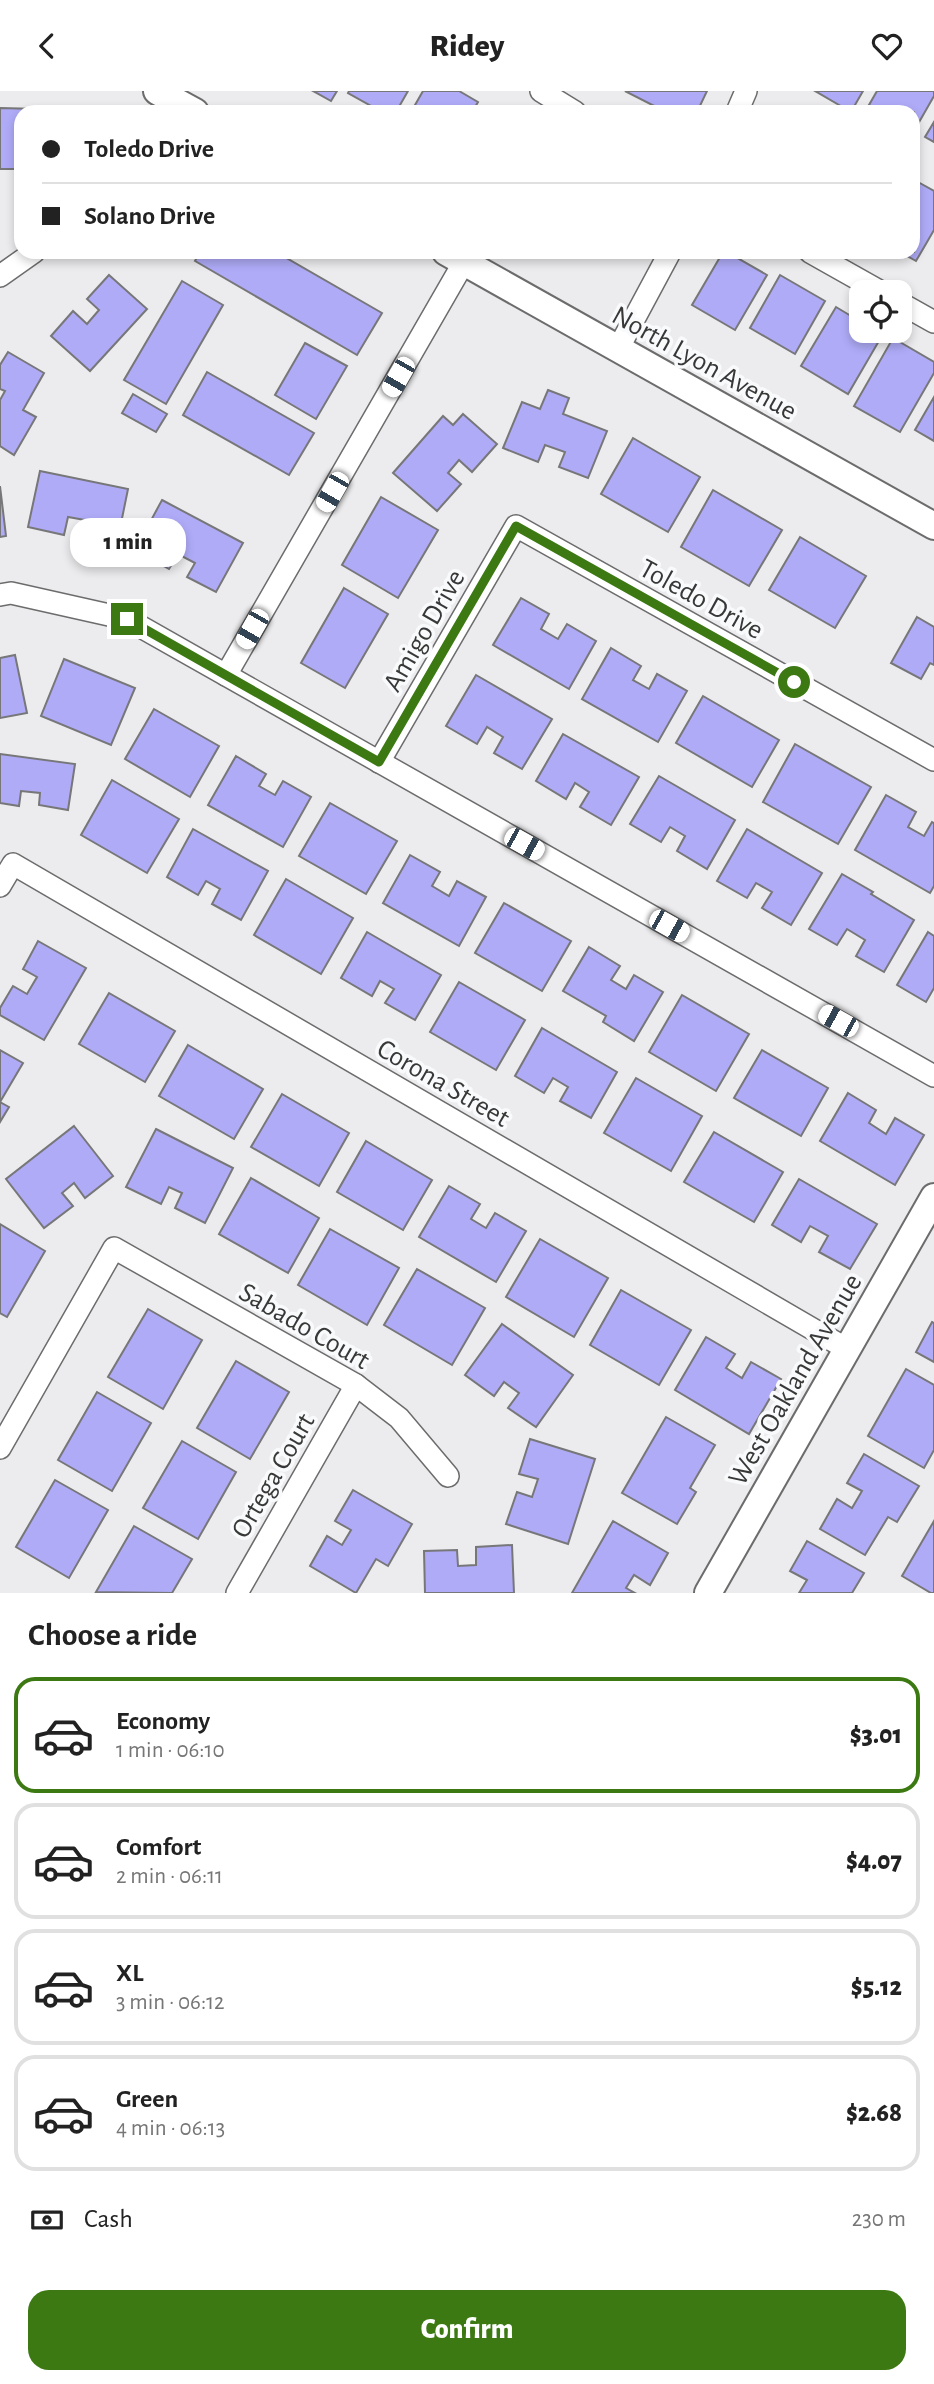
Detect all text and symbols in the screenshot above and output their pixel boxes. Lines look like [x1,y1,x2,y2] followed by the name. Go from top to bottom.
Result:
[28,27,66,65] icon: back
[868,27,906,65] icon: heart
[430,30,504,62] text: Ridey
[84,136,214,162] text: Toledo Drive
[84,203,215,229] text: Solano Drive
[849,280,912,343] map controls
[849,280,912,343] button: locate
[607,302,801,426] street label: North Lyon Avenue
[379,354,418,400] car
[313,469,352,515] car
[69,517,185,567] callout: 1 min
[104,531,152,554] text: 1 min
[635,554,768,645] street label: Toledo Drive
[379,565,471,697] street label: Amigo Drive
[111,603,143,635] route end
[233,606,272,652] car
[778,666,810,698] route start
[501,825,548,863] car
[646,907,693,945] car
[815,1002,862,1040] car
[372,1035,514,1133] street label: Corona Street
[724,1270,868,1490] street label: West Oakland Avenue
[234,1278,374,1375] street label: Sabado Court
[227,1409,321,1543] street label: Ortega Court
[28,1619,197,1651] text: Choose a ride
[32,1704,95,1767] icon: car
[116,1708,210,1734] text: Economy
[850,1722,902,1748] text: $3.01
[116,1739,225,1762] text: 1 min · 06:10
[32,1830,95,1893] icon: car
[116,1834,201,1860] text: Comfort
[846,1848,902,1874] text: $4.07
[116,1865,223,1888] text: 2 min · 06:11
[32,1956,95,2019] icon: car
[116,1960,143,1986] text: XL
[851,1974,902,2000] text: $5.12
[116,1991,225,2014] text: 3 min · 06:12
[32,2082,95,2145] icon: car
[116,2086,178,2112] text: Green
[846,2100,902,2126] text: $2.68
[116,2117,225,2140] text: 4 min · 06:13
[28,2201,66,2239] icon: cash
[84,2206,133,2232] text: Cash
[852,2208,906,2231] text: 230 m
[28,2290,906,2370] button: Confirm

